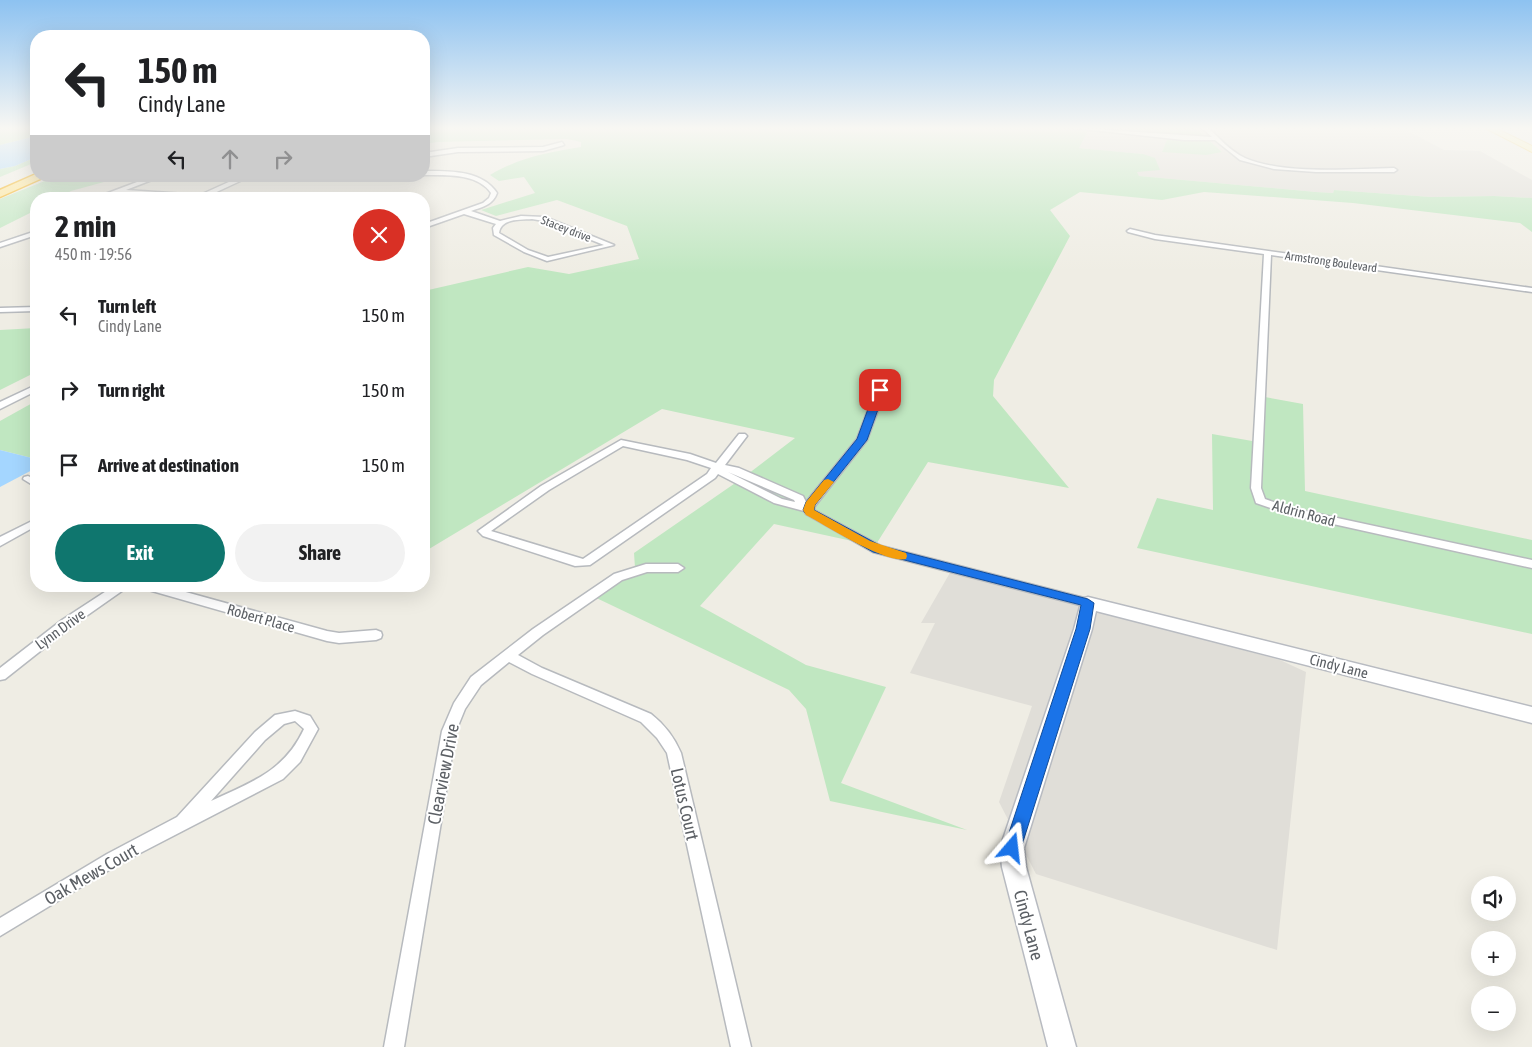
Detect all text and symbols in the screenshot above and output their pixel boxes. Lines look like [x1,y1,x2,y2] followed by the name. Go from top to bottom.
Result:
[55,50,120,115] icon: left
[138,50,217,90] text: 150 m
[138,91,226,117] text: Cindy Lane
[163,145,191,173] icon: left
[216,145,244,173] icon: ahead
[269,145,297,173] icon: right
[55,209,116,243] text: 2 min
[353,209,405,261] button: close
[539,213,593,245] street label: Stacey drive
[55,245,132,263] text: 450 m · 19:56
[1284,249,1378,275] street label: Armstrong Boulevard
[98,295,156,317] text: Turn left
[55,301,83,329] icon: left
[362,304,405,326] text: 150 m
[98,317,162,335] text: Cindy Lane
[859,369,901,411] pin
[55,376,83,404] icon: right
[866,376,894,404] icon: arrive
[98,379,165,401] text: Turn right
[362,379,405,401] text: 150 m
[55,451,83,479] icon: arrive
[98,454,239,476] text: Arrive at destination
[362,454,405,476] text: 150 m
[1271,496,1337,530] street label: Aldrin Road
[55,524,225,582] button: Exit
[235,524,405,582] button: Share
[225,600,297,636] street label: Robert Place
[32,605,88,653] street label: Lynn Drive
[1308,651,1370,682] street label: Cindy Lane
[423,722,463,826] street label: Clearview Drive
[666,766,704,842] street label: Lotus Court
[985,821,1037,873] position arrow
[41,839,141,909] street label: Oak Mews Court
[1471,876,1516,1031] map controls
[1471,876,1516,921] button: sound
[1010,888,1048,962] street label: Cindy Lane
[1471,931,1516,976] button: +
[1471,986,1516,1031] button: −

